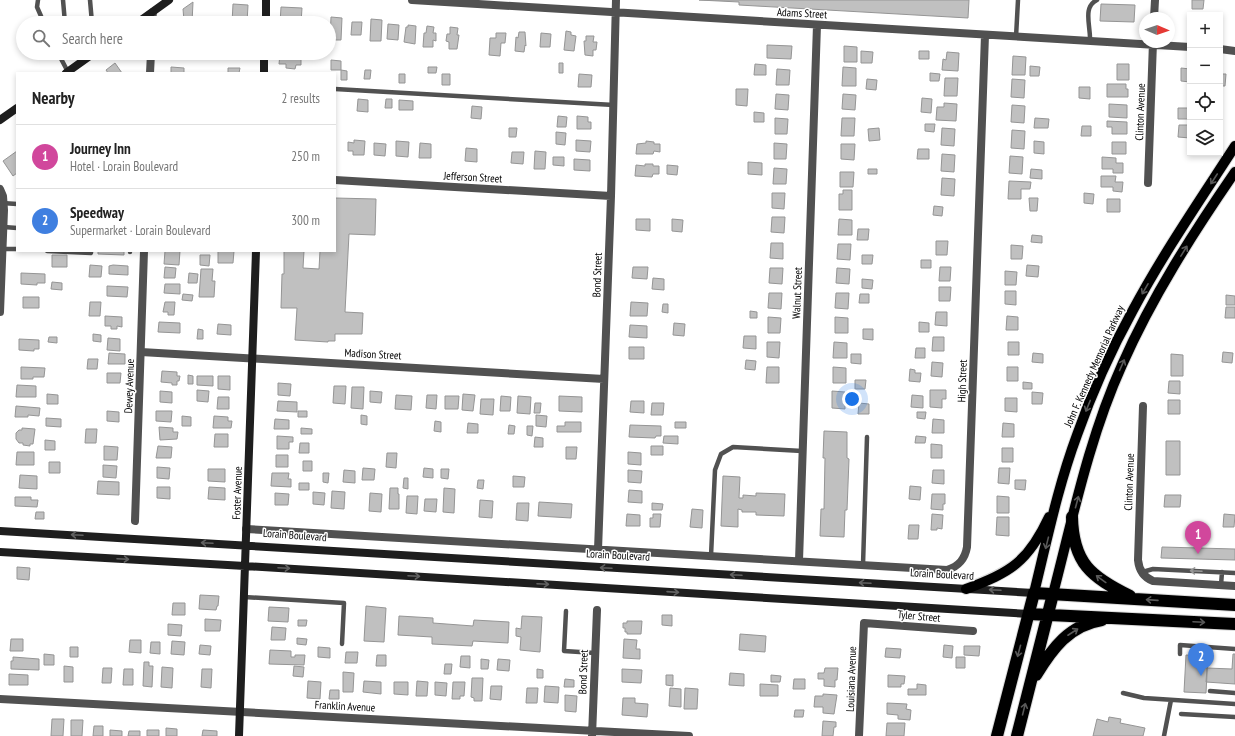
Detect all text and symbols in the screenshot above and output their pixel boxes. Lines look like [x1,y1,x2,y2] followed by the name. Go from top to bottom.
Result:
[776,5,828,21] street label: Adams Street
[1139,12,1175,48] north arrow
[1187,12,1223,156] map controls
[1187,12,1223,48] button: +
[16,16,336,60] search box
[30,27,52,49] icon: search
[62,29,123,48] text: Search here
[1187,48,1223,84] button: −
[1132,83,1148,141] street label: Clinton Avenue
[1187,84,1223,120] button: locate
[32,87,75,109] text: Nearby
[281,90,320,107] text: 2 results
[1187,120,1223,156] button: layers
[70,139,131,158] text: Journey Inn
[42,148,48,165] text: 1
[291,148,320,165] text: 250 m
[70,158,178,175] text: Hotel · Lorain Boulevard
[442,168,503,186] street label: Jefferson Street
[1210,173,1218,184] one-way arrow
[70,203,124,222] text: Speedway
[42,212,48,229] text: 2
[291,212,320,229] text: 300 m
[70,222,211,239] text: Supermarket · Lorain Boulevard
[1180,246,1188,257] one-way arrow
[589,252,605,298] street label: Bond Street
[789,267,805,319] street label: Walnut Street
[1141,283,1149,295] one-way arrow
[1060,302,1128,430] street label: John F. Kennedy Memorial Parkway
[344,346,402,362] street label: Madison Street
[121,358,137,414] street label: Dewey Avenue
[954,359,970,403] street label: High Street
[1119,360,1126,372] one-way arrow
[842,389,862,409] your location
[1084,399,1092,411] one-way arrow
[1121,453,1137,511] street label: Clinton Avenue
[229,466,245,520] street label: Foster Avenue
[1073,495,1081,508] one-way arrow
[1185,521,1211,554] pin: 1
[263,526,328,544] street label: Lorain Boulevard
[71,532,84,539] one-way arrow
[1042,537,1050,550] one-way arrow
[201,539,214,546] one-way arrow
[586,546,650,564] street label: Lorain Boulevard
[116,555,129,562] one-way arrow
[277,564,290,571] one-way arrow
[600,564,613,571] one-way arrow
[910,565,974,583] street label: Lorain Boulevard
[1190,568,1203,575] one-way arrow
[407,572,420,579] one-way arrow
[730,572,743,579] one-way arrow
[1095,575,1106,584] one-way arrow
[859,579,872,586] one-way arrow
[536,580,549,587] one-way arrow
[989,587,1002,594] one-way arrow
[666,588,679,595] one-way arrow
[1146,596,1159,603] one-way arrow
[897,607,941,625] street label: Tyler Street
[1192,618,1205,626] one-way arrow
[1067,628,1078,636] one-way arrow
[1188,643,1214,676] pin: 2
[1015,645,1022,658] one-way arrow
[843,646,859,712] street label: Louisiana Avenue
[575,649,591,695] street label: Bond Street
[314,697,376,715] street label: Franklin Avenue
[1021,703,1028,716] one-way arrow

